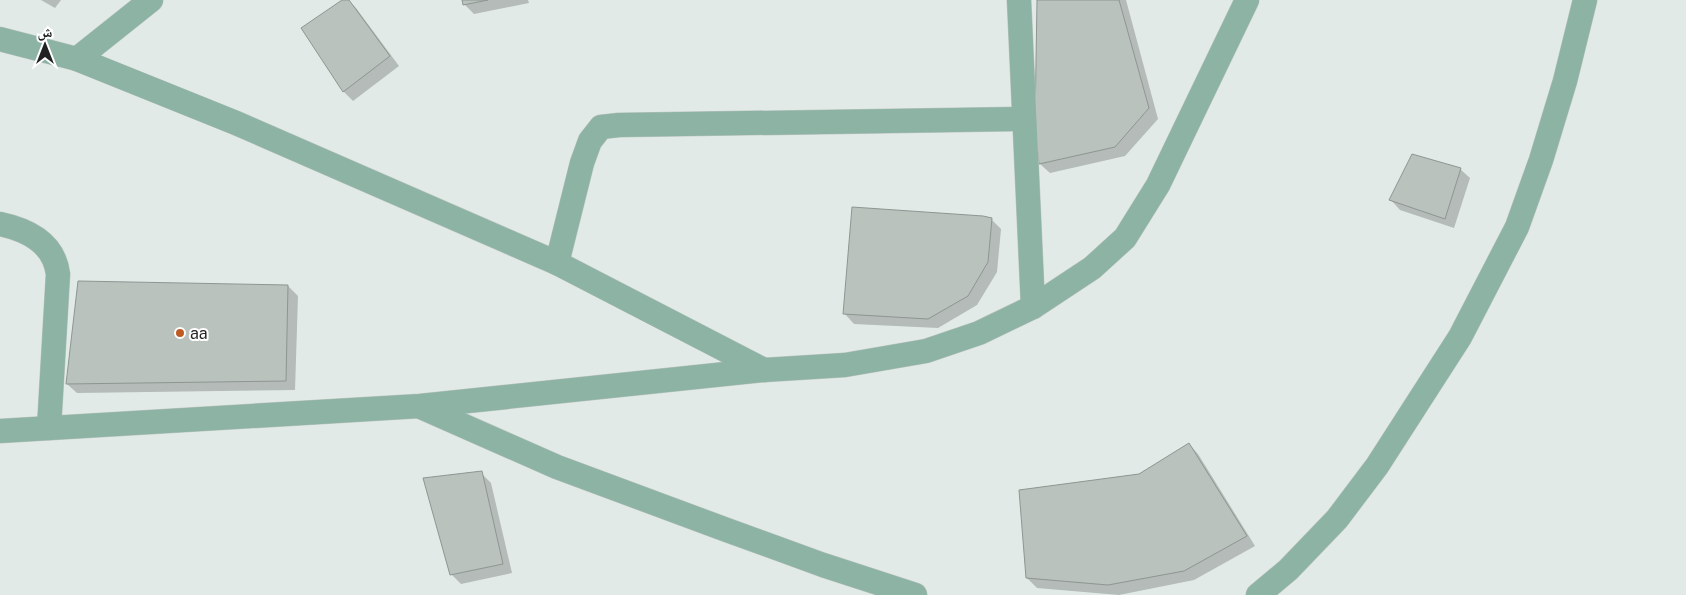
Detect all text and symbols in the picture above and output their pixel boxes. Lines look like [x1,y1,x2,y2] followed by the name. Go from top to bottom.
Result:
[20,20,70,70] north arrow
[38,24,53,41] text: ش
[190,324,208,343] place label: aa
[174,327,186,339] marker: aa

